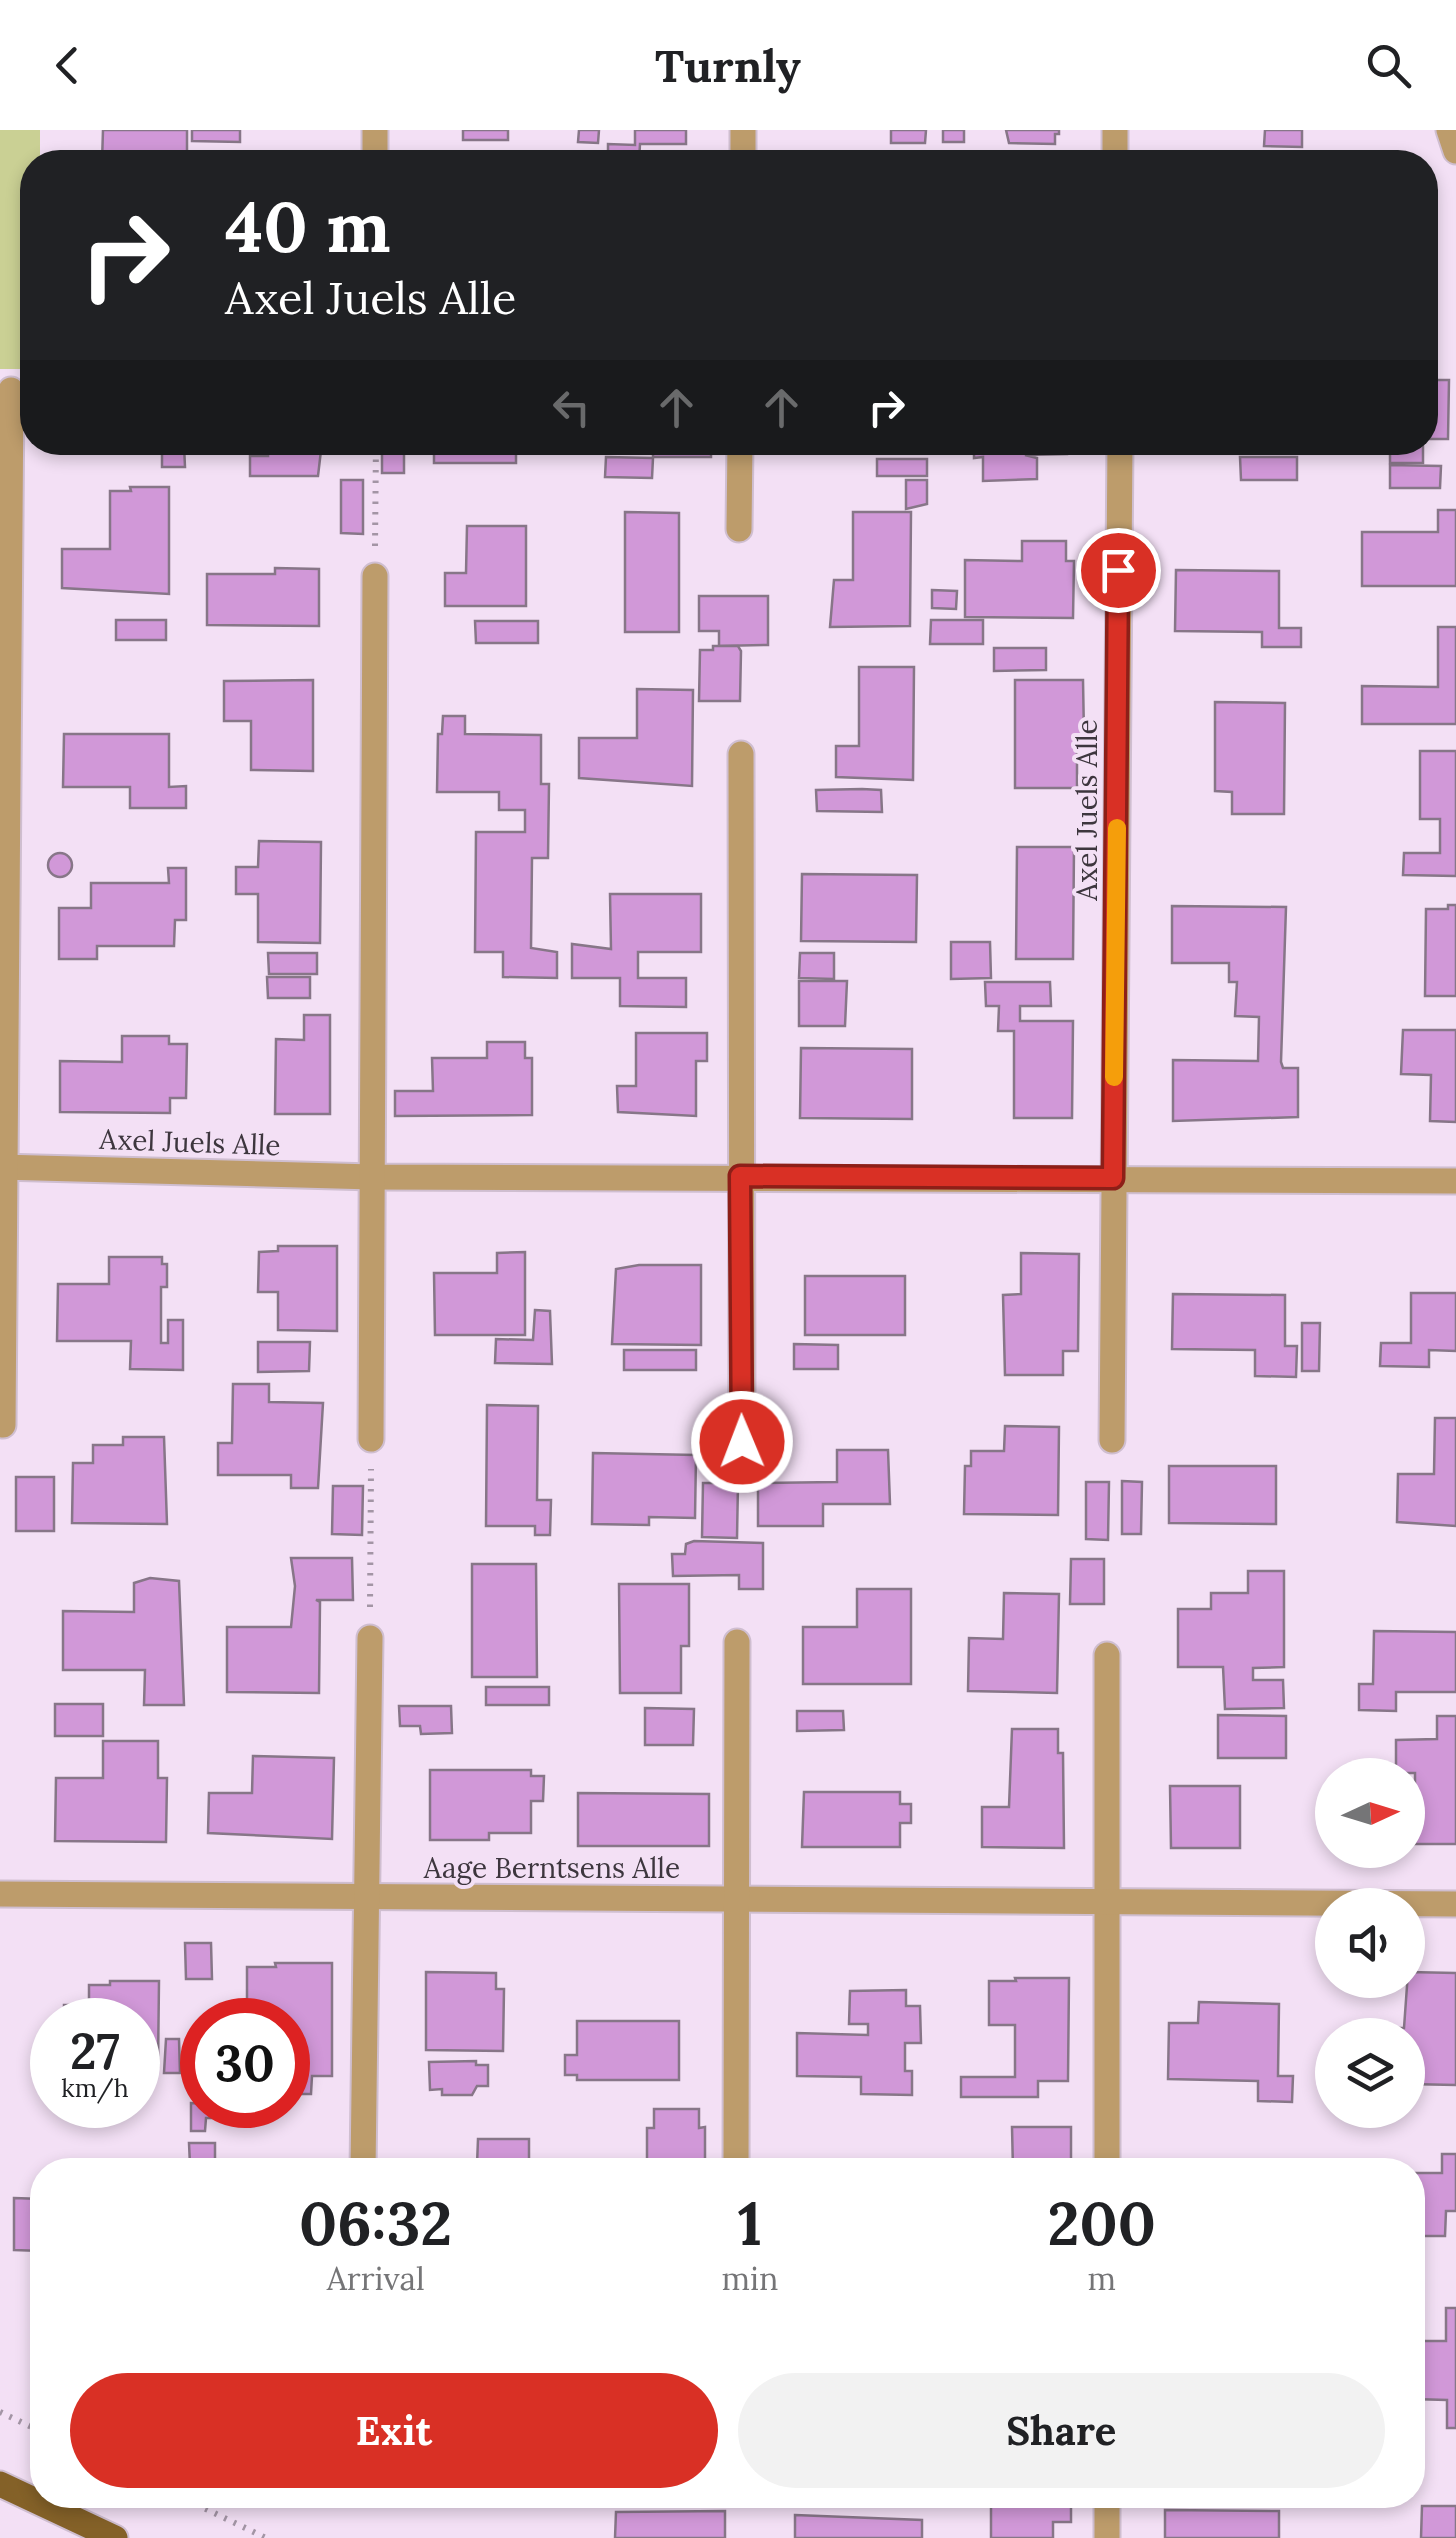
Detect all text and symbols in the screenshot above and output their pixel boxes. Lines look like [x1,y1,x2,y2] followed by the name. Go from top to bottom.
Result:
[655,37,801,94] text: Turnly
[40,38,95,93] icon: back
[1361,38,1416,93] icon: search
[225,182,391,271] text: 40 m
[60,190,190,320] icon: right
[225,269,516,326] text: Axel Juels Alle
[544,380,599,435] icon: left
[649,380,704,435] icon: ahead
[754,380,809,435] icon: ahead
[859,380,914,435] icon: right
[1076,528,1161,613] pin
[1091,543,1146,598] icon: arrive
[1069,719,1105,902] street label: Axel Juels Alle
[98,1121,281,1163] street label: Axel Juels Alle
[690,1390,794,1494] position arrow
[1315,1758,1425,1868] north arrow
[1315,1758,1425,2128] map controls
[423,1850,680,1886] street label: Aage Berntsens Alle
[1315,1888,1425,1998] button: sound
[180,1998,310,2128] speed limit sign: 30
[1315,2018,1425,2128] button: layers
[70,2019,120,2083] text: 27
[61,2072,129,2104] text: km/h
[299,2185,452,2261] text: 06:32
[738,2185,762,2261] text: 1
[1048,2185,1156,2261] text: 200
[327,2258,425,2299] text: Arrival
[721,2258,778,2299] text: min
[1087,2258,1116,2299] text: m
[70,2373,718,2488] button: Exit
[738,2373,1385,2488] button: Share

